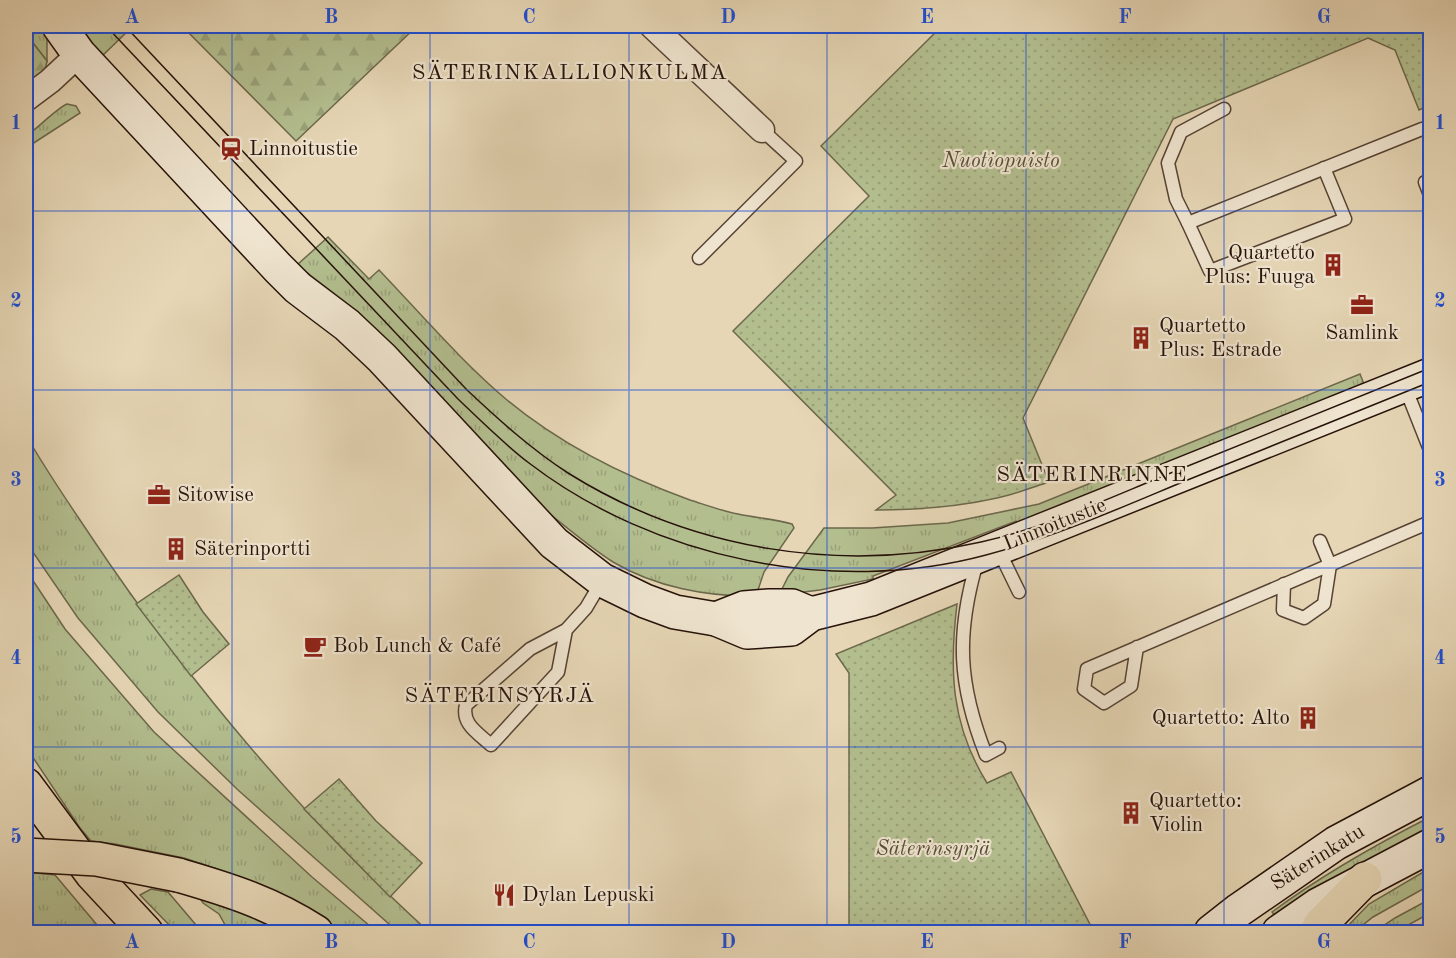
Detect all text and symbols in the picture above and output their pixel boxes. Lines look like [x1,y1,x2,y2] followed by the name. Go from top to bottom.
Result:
[124,8,140,28] text: A
[324,8,338,28] text: B
[522,8,536,28] text: C
[720,8,736,28] text: D
[920,8,934,28] text: E
[1118,8,1132,28] text: F
[1317,8,1331,28] text: G
[412,59,728,84] district label: SÄTERINKALLIONKULMA
[10,114,22,134] text: 1
[1434,114,1446,134] text: 1
[218,136,244,162] station icon: Linnoitustie
[249,139,358,160] place label: Linnoitustie
[941,151,1060,172] park label: Nuotiopuisto
[1205,243,1315,288] place label: Quartetto Plus: Fuuga
[1320,252,1346,278] building icon: Quartetto Plus: Fuuga
[10,292,22,312] text: 2
[1349,292,1375,318] office icon: Samlink
[1434,292,1446,312] text: 2
[1159,316,1282,361] place label: Quartetto Plus: Estrade
[1325,323,1399,344] place label: Samlink
[1128,325,1154,351] building icon: Quartetto Plus: Estrade
[996,461,1188,486] district label: SÄTERINRINNE
[10,471,22,491] text: 3
[1434,471,1446,491] text: 3
[146,482,172,508] office icon: Sitowise
[177,485,254,506] place label: Sitowise
[1001,495,1109,555] street label: Linnoitustie
[163,536,189,562] building icon: Säterinportti
[194,539,310,560] place label: Säterinportti
[302,633,328,659] cafe icon: Bob Lunch & Café
[333,636,501,657] place label: Bob Lunch & Café
[10,649,22,669] text: 4
[1434,649,1446,669] text: 4
[405,682,595,707] district label: SÄTERINSYRJÄ
[1295,705,1321,731] building icon: Quartetto: Alto
[1152,708,1290,729] place label: Quartetto: Alto
[1149,791,1242,836] place label: Quartetto: Violin
[1118,800,1144,826] building icon: Quartetto: Violin
[1268,821,1368,895] street label: Säterinkatu
[10,827,22,848] text: 5
[1434,827,1446,848] text: 5
[876,839,990,860] park label: Säterinsyrjä
[491,882,517,908] restaurant icon: Dylan Lepuski
[522,885,654,906] place label: Dylan Lepuski
[124,933,140,953] text: A
[324,933,338,953] text: B
[522,933,536,953] text: C
[720,933,736,953] text: D
[920,933,934,953] text: E
[1118,933,1132,953] text: F
[1317,933,1331,953] text: G

